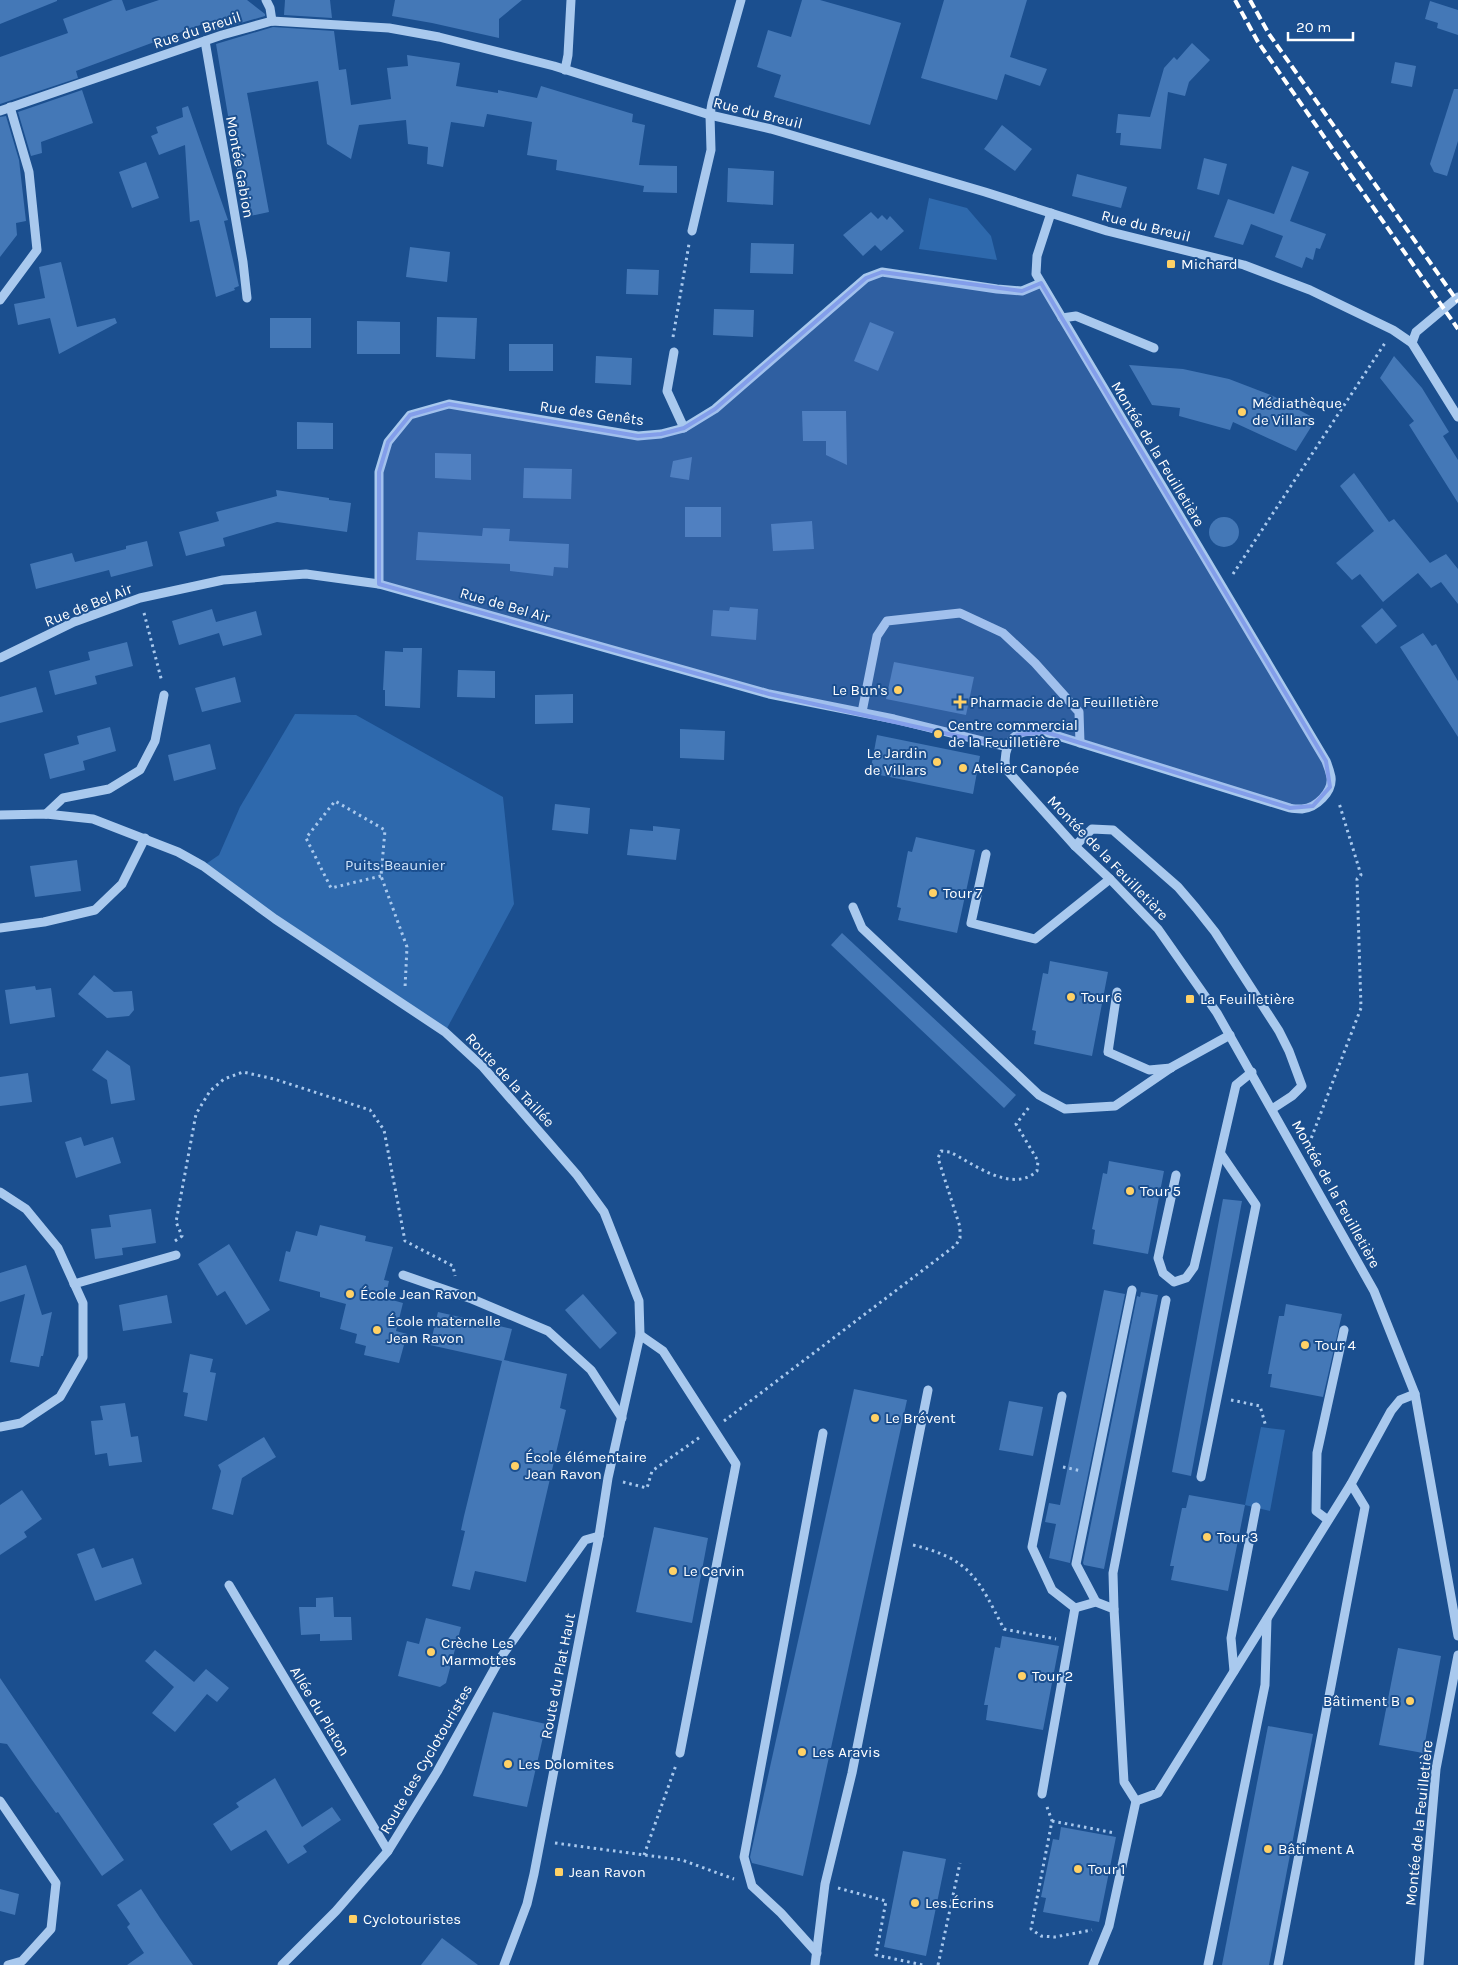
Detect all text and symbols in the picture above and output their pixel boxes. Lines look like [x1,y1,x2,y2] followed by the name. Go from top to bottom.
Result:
[151,7,243,53] street label: Rue du Breuil
[1288,10,1353,42] scale bar
[1296,18,1331,36] text: 20 m
[712,93,804,133] street label: Rue du Breuil
[222,115,258,219] street label: Montée Gabion
[1100,206,1192,246] street label: Rue du Breuil
[1181,255,1238,273] place label: Michard
[1165,258,1177,270] marker: Michard
[1107,378,1209,530] street label: Montée de la Feuilletière
[1252,394,1342,429] place label: Médiathèque de Villars
[539,397,645,429] street label: Rue des Genêts
[1236,406,1248,418] marker: Médiathèque de Villars
[42,579,135,631] street label: Rue de Bel Air
[458,584,553,627] street label: Rue de Bel Air
[832,681,888,699] place label: Le Bun's
[892,684,904,696] marker: Le Bun's
[970,693,1159,711] place label: Pharmacie de la Feuilletière
[954,696,966,708] marker: Pharmacie de la Feuilletière
[948,716,1078,751] place label: Centre commercial de la Feuilletière
[932,728,944,740] marker: Centre commercial de la Feuilletière
[864,744,927,779] place label: Le Jardin de Villars
[931,756,943,768] marker: Le Jardin de Villars
[973,759,1079,777] place label: Atelier Canopée
[957,762,969,774] marker: Atelier Canopée
[1044,792,1172,924] street label: Montée de la Feuilletière
[345,856,446,874] park label: Puits Beaunier
[943,884,983,902] place label: Tour 7
[927,887,939,899] marker: Tour 7
[1081,988,1122,1006] place label: Tour 6
[1200,990,1295,1008] place label: La Feuilletière
[1065,991,1077,1003] marker: Tour 6
[1184,993,1196,1005] marker: La Feuilletière
[462,1029,558,1131] street label: Route de la Taillée
[1288,1117,1384,1271] street label: Montée de la Feuilletière
[1140,1182,1181,1200] place label: Tour 5
[1124,1185,1136,1197] marker: Tour 5
[360,1285,477,1303] place label: École Jean Ravon
[344,1288,356,1300] marker: École Jean Ravon
[387,1312,501,1347] place label: École maternelle Jean Ravon
[371,1324,383,1336] marker: École maternelle Jean Ravon
[1315,1336,1357,1354] place label: Tour 4
[1299,1339,1311,1351] marker: Tour 4
[885,1409,956,1427] place label: Le Brévent
[869,1412,881,1424] marker: Le Brévent
[525,1448,647,1483] place label: École élémentaire Jean Ravon
[509,1460,521,1472] marker: École élémentaire Jean Ravon
[1217,1528,1258,1546] place label: Tour 3
[1201,1531,1213,1543] marker: Tour 3
[683,1562,745,1580] place label: Le Cervin
[667,1565,679,1577] marker: Le Cervin
[537,1611,579,1740] street label: Route du Plat Haut
[441,1634,516,1669] place label: Crèche Les Marmottes
[425,1646,437,1658] marker: Crèche Les Marmottes
[286,1663,354,1759] street label: Allée du Platon
[1032,1667,1073,1685] place label: Tour 2
[1016,1670,1028,1682] marker: Tour 2
[376,1681,476,1837] street label: Route des Cyclotouristes
[1323,1692,1400,1710] place label: Bâtiment B
[1404,1695,1416,1707] marker: Bâtiment B
[1401,1739,1437,1907] street label: Montée de la Feuilletière
[812,1743,880,1761] place label: Les Aravis
[796,1746,808,1758] marker: Les Aravis
[518,1755,614,1773] place label: Les Dolomites
[502,1758,514,1770] marker: Les Dolomites
[1278,1840,1355,1858] place label: Bâtiment A
[1262,1843,1274,1855] marker: Bâtiment A
[1088,1860,1126,1878] place label: Tour 1
[569,1863,646,1881] place label: Jean Ravon
[1072,1863,1084,1875] marker: Tour 1
[553,1866,565,1878] marker: Jean Ravon
[925,1894,994,1912] place label: Les Écrins
[909,1897,921,1909] marker: Les Écrins
[363,1910,461,1928] place label: Cyclotouristes
[347,1913,359,1925] marker: Cyclotouristes

